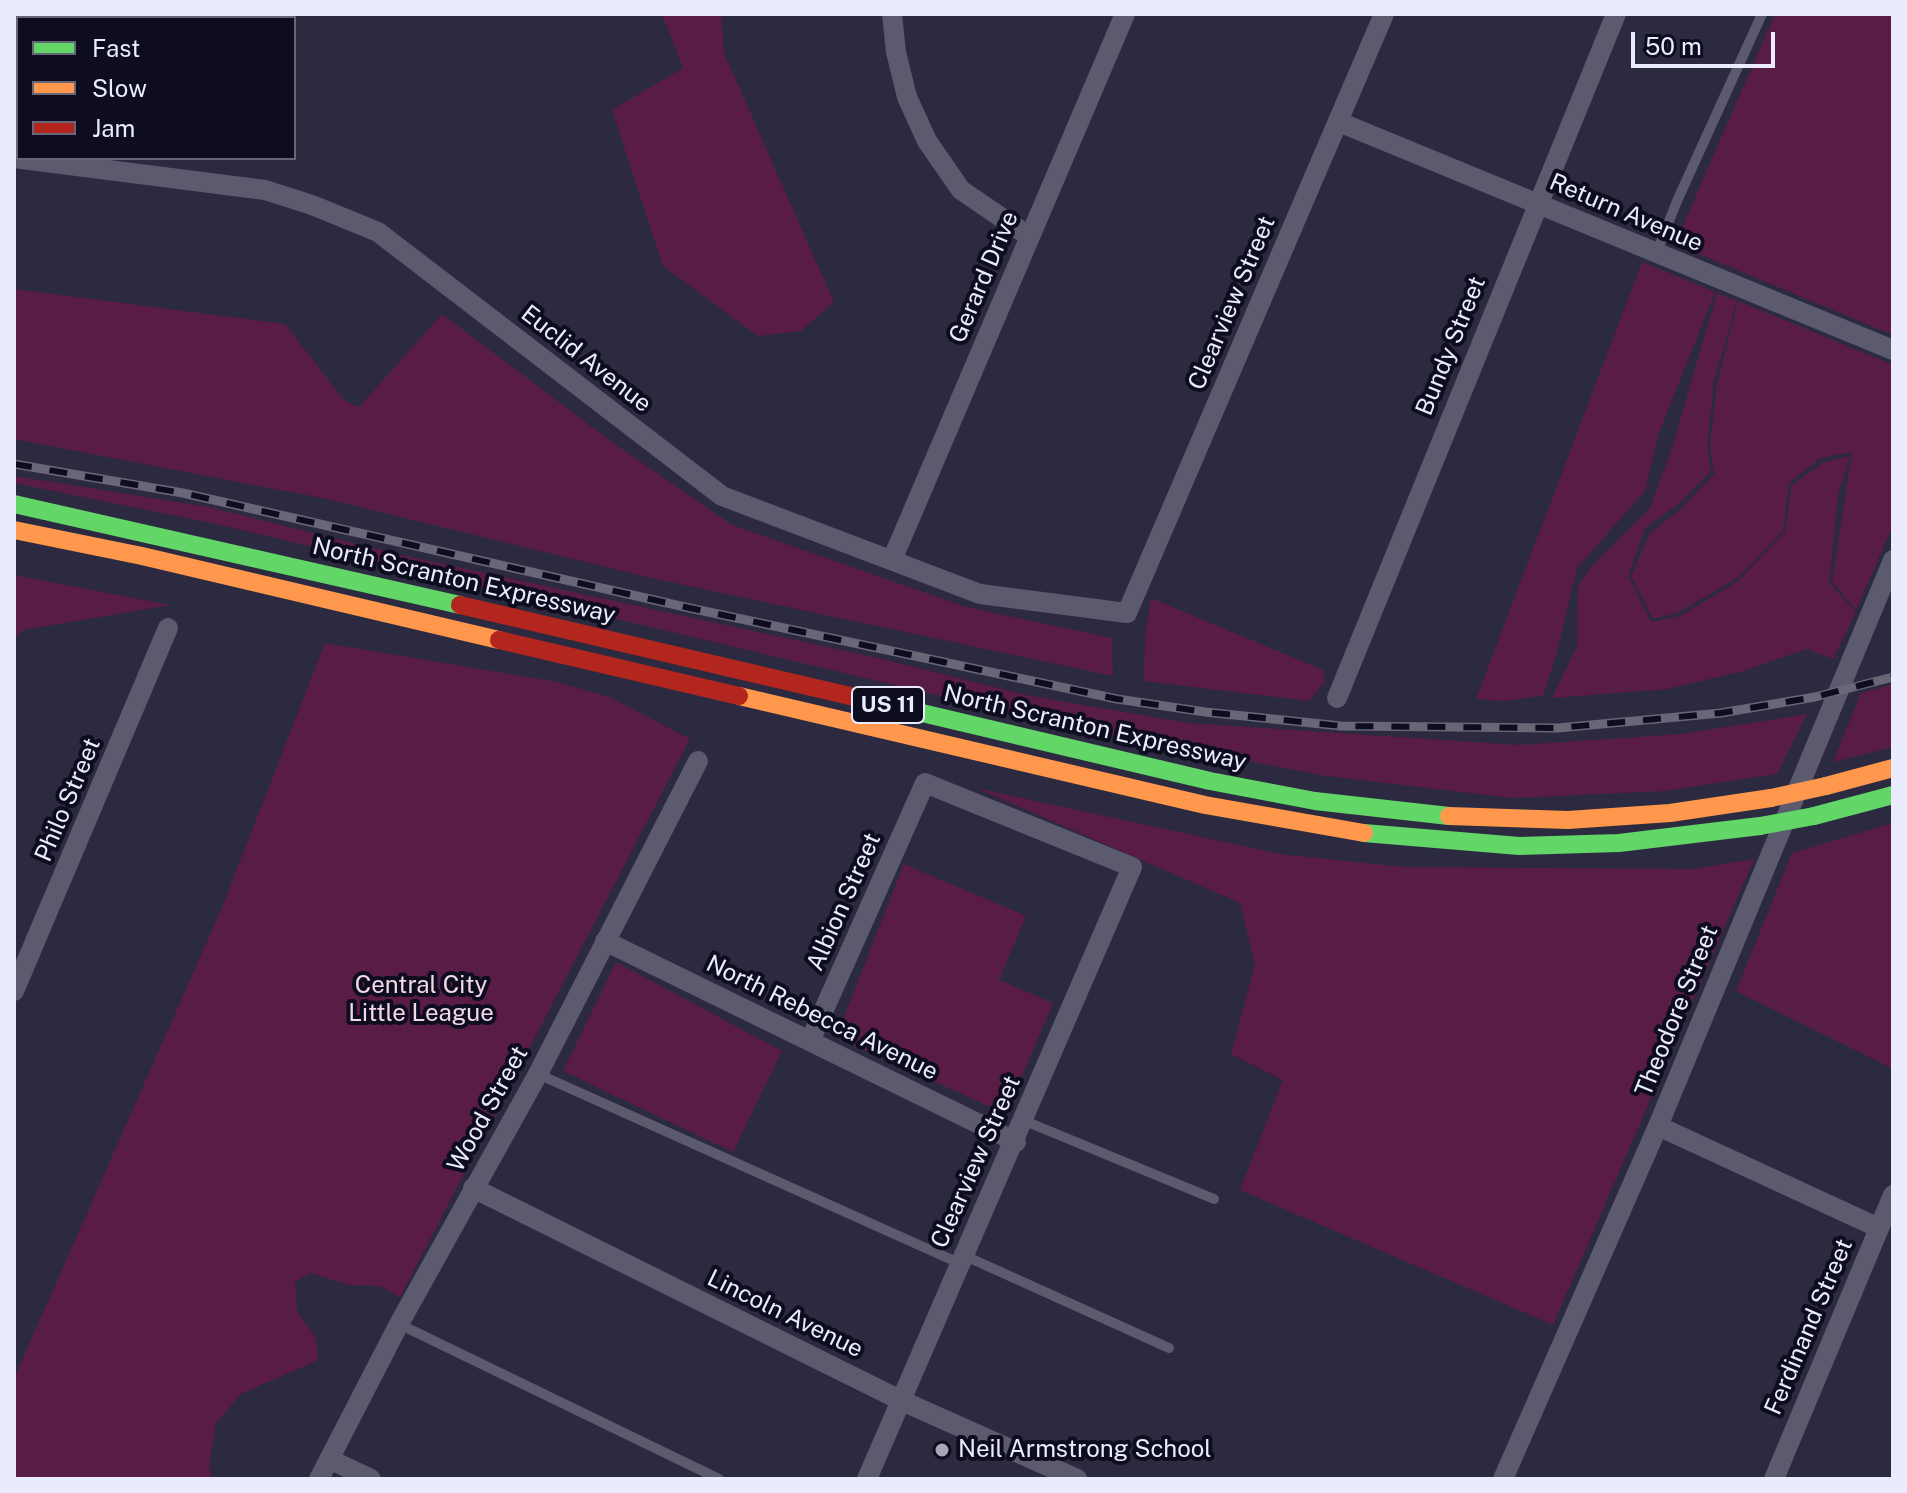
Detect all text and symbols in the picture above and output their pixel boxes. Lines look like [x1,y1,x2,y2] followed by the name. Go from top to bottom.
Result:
[16,16,296,160] legend
[1635,16,1779,66] scale bar
[1645,32,1702,60] text: 50 m
[92,34,140,62] text: Fast
[92,74,147,102] text: Slow
[92,114,135,142] text: Jam
[1545,168,1707,258] street label: Return Avenue
[943,207,1025,347] street label: Gerard Drive
[1182,212,1282,394] street label: Clearview Street
[1410,272,1492,420] street label: Bundy Street
[515,299,657,419] street label: Euclid Avenue
[310,532,618,630] street label: North Scranton Expressway
[941,679,1249,777] street label: North Scranton Expressway
[852,687,924,723] road number: US 11
[29,734,107,866] street label: Philo Street
[801,829,887,975] street label: Albion Street
[1630,921,1724,1101] street label: Theodore Street
[701,949,943,1087] street label: North Rebecca Avenue
[348,972,494,1028] park label: Central City Little League
[442,1041,534,1177] street label: Wood Street
[925,1071,1027,1253] street label: Clearview Street
[1759,1235,1859,1419] street label: Ferdinand Street
[702,1264,868,1364] street label: Lincoln Avenue
[958,1436,1212,1464] place label: Neil Armstrong School
[933,1441,951,1459] marker: Neil Armstrong School

